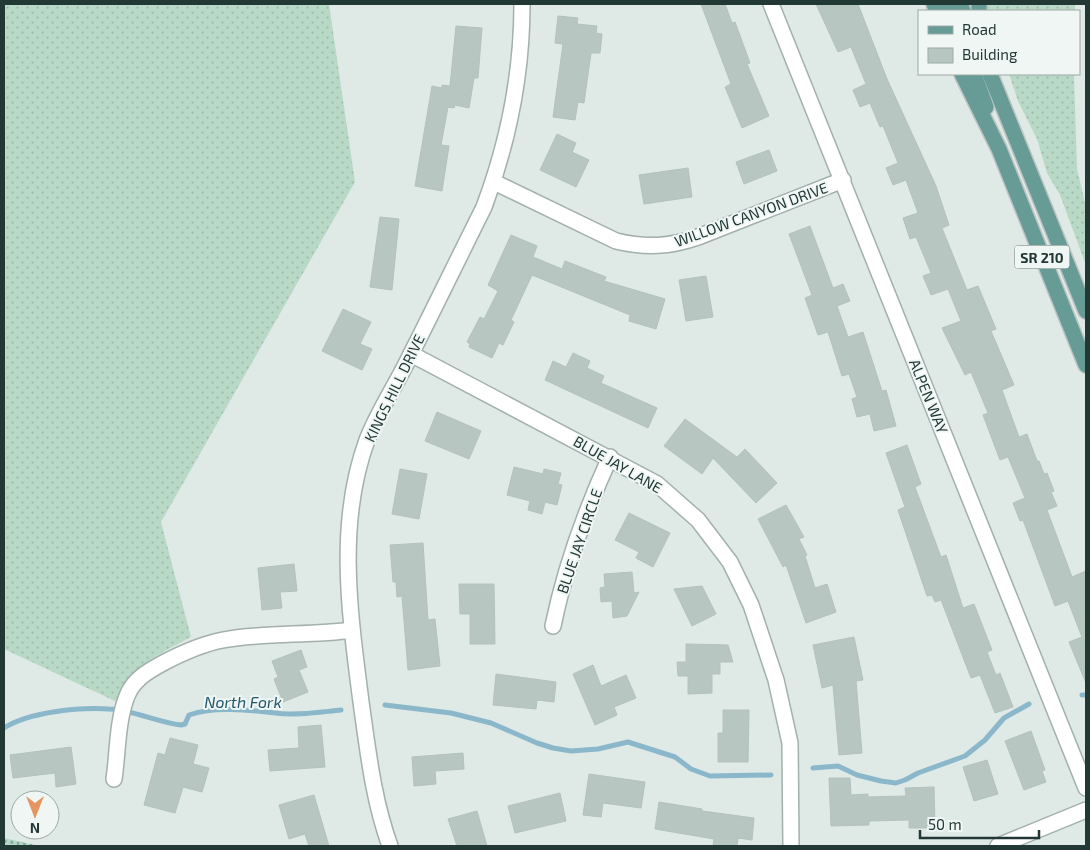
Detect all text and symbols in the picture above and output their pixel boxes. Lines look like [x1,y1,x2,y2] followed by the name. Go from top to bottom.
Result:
[918,10,1080,75] legend
[962,20,997,38] text: Road
[962,45,1018,63] text: Building
[672,178,830,250] street label: WILLOW CANYON DRIVE
[1014,246,1070,268] road number: SR 210
[360,331,428,445] street label: KINGS HILL DRIVE
[906,356,952,436] street label: ALPEN WAY
[571,431,665,497] street label: BLUE JAY LANE
[553,486,605,596] street label: BLUE JAY CIRCLE
[204,692,282,711] water label: North Fork
[10,790,60,840] north arrow
[920,808,1039,840] scale bar
[928,815,962,833] text: 50 m
[30,820,40,837] text: N

